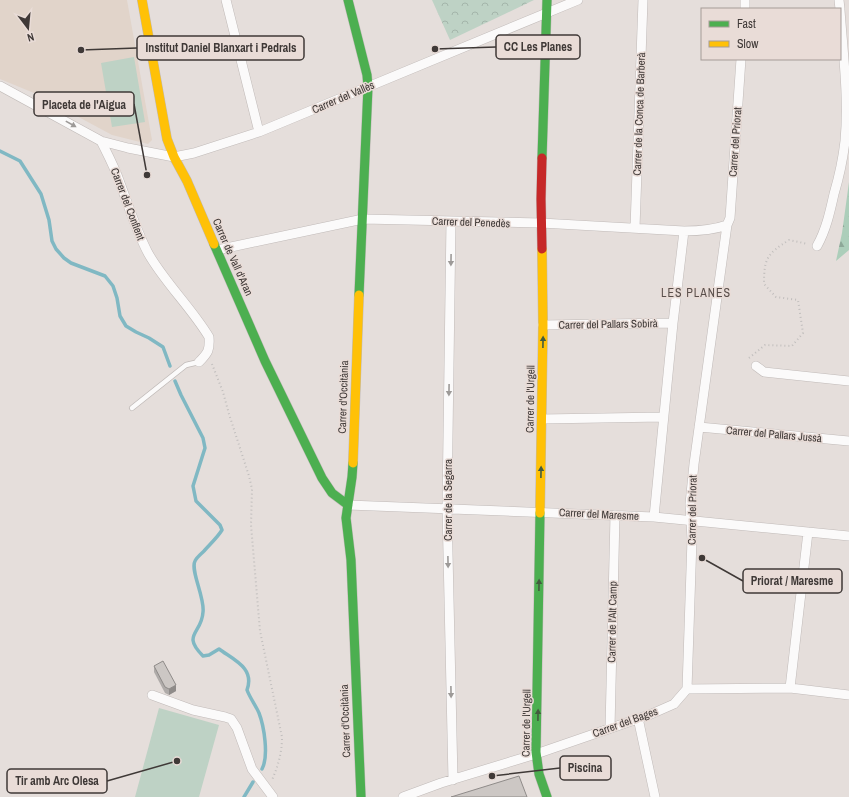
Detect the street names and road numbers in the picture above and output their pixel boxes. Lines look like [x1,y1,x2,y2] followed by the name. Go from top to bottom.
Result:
[630,52,648,176] street label: Carrer de la Conca de Barberà
[310,77,377,116] street label: Carrer del Vallès
[726,106,744,177] street label: Carrer del Priorat
[108,166,148,243] street label: Carrer del Conflent
[432,214,511,230] street label: Carrer del Penedès
[210,216,256,298] street label: Carrer de Vall d'Aran
[558,316,658,332] street label: Carrer del Pallars Sobirà
[335,360,351,434] street label: Carrer d'Occitània
[522,365,538,433] street label: Carrer de l'Urgell
[725,423,823,445] street label: Carrer del Pallars Jussà
[441,459,455,541] street label: Carrer de la Segarra
[684,475,700,545] street label: Carrer del Priorat
[559,505,639,523] street label: Carrer del Maresme
[604,581,620,663] street label: Carrer de l'Alt Camp
[337,684,353,758] street label: Carrer d'Occitània
[518,689,534,757] street label: Carrer de l'Urgell
[591,704,660,740] street label: Carrer del Bages

